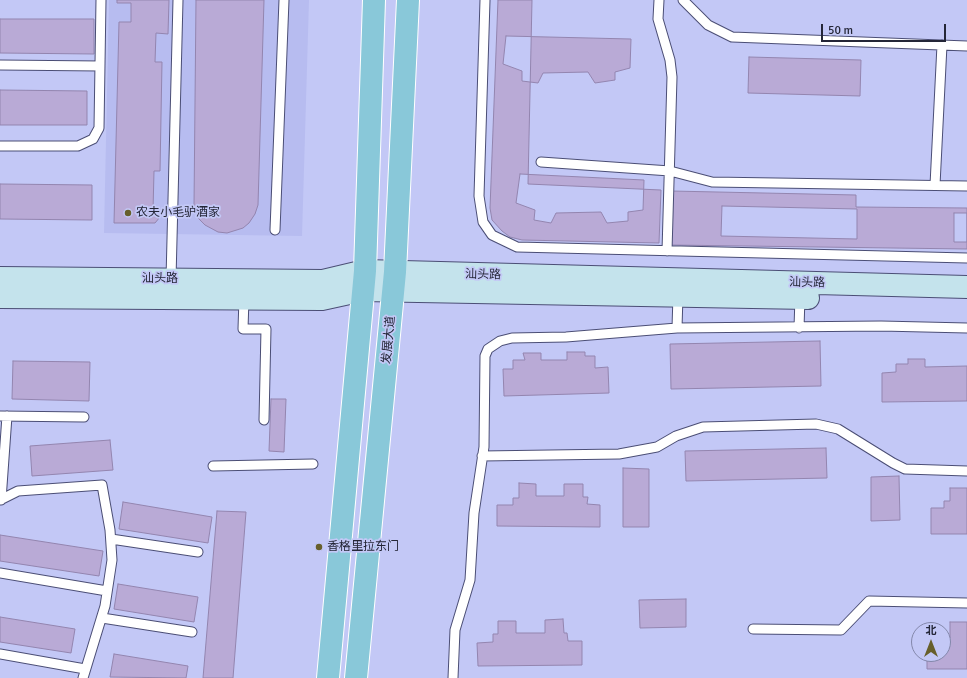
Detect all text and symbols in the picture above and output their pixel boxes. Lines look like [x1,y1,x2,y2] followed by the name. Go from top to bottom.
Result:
[823,16,948,42] scale bar
[828,23,853,38] text: 50 m
[136,206,220,220] place label: 农夫小毛驴酒家
[123,208,133,218] marker: 农夫小毛驴酒家
[465,267,501,283] street label: 汕头路
[142,272,178,286] street label: 汕头路
[789,275,825,291] street label: 汕头路
[380,315,398,365] street label: 发展大道
[327,540,399,554] place label: 香格里拉东门
[314,542,324,552] marker: 香格里拉东门
[911,622,951,662] north arrow
[926,624,937,637] text: 北

